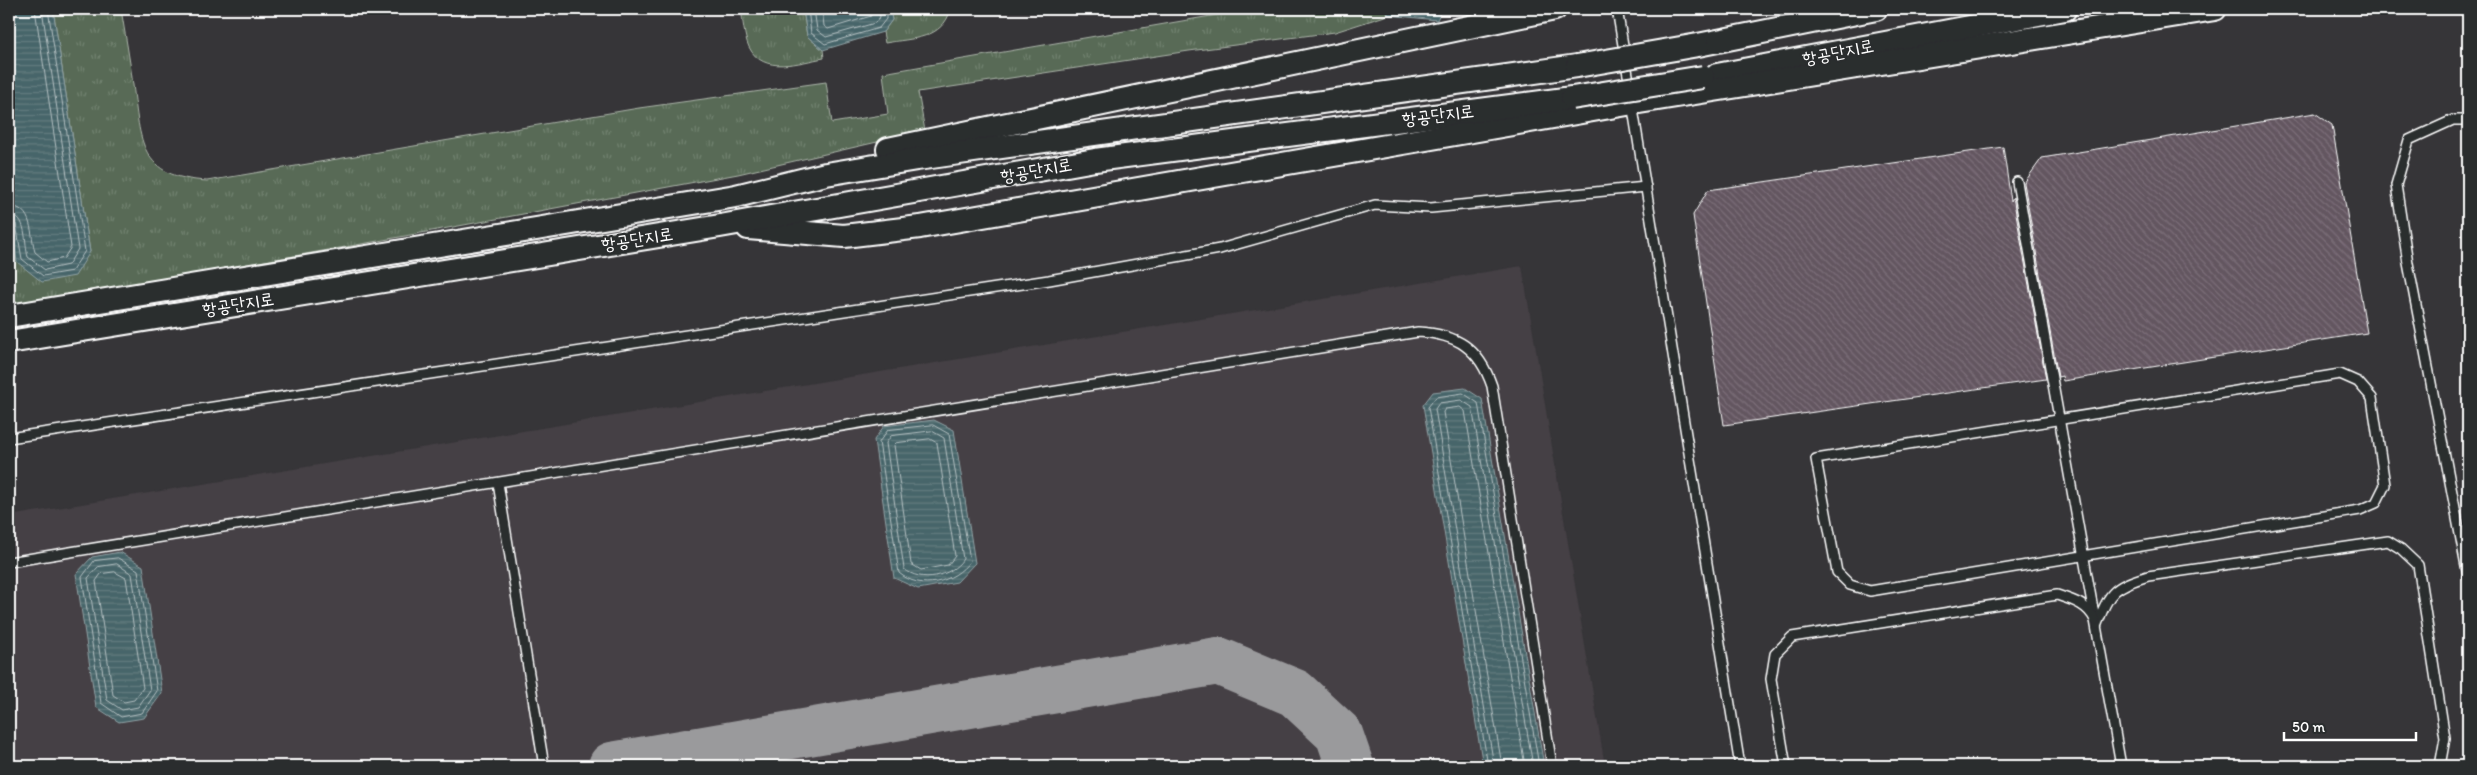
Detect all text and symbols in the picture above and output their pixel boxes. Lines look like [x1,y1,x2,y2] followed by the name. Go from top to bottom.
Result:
[1800,34,1876,70] street label: 항공단지로
[1401,100,1475,130] street label: 항공단지로
[998,153,1074,187] street label: 항공단지로
[600,222,674,256] street label: 항공단지로
[201,287,275,321] street label: 항공단지로
[2284,710,2417,742] scale bar
[2292,718,2325,736] text: 50 m

